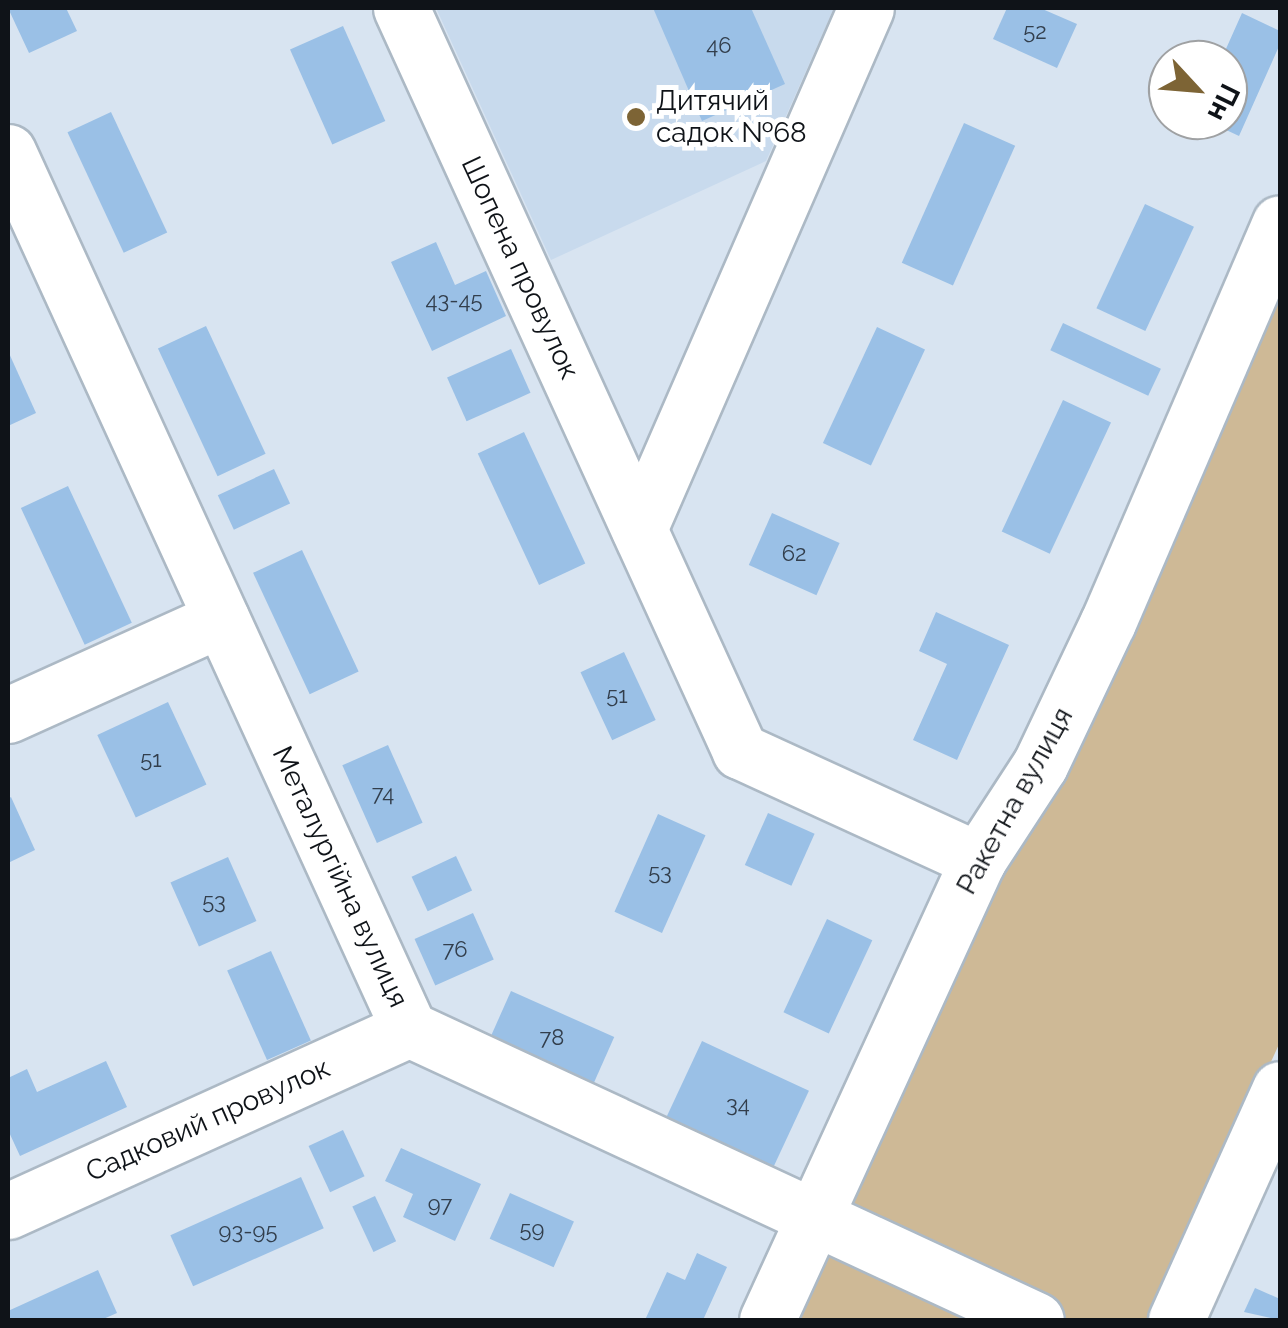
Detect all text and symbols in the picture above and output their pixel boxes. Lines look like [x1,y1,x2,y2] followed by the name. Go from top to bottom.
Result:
[1023,19,1047,45] house number: 52
[706,33,732,59] house number: 46
[1148,40,1248,140] north arrow
[1201,79,1247,126] text: Пн
[656,84,807,150] place label: Дитячий садок №68
[625,106,647,128] marker: Дитячий садок №68
[454,151,586,385] street label: Шопена провулок
[426,288,482,314] house number: 43-45
[782,541,806,567] house number: 62
[606,683,628,709] house number: 51
[950,702,1080,900] street label: Ракетна вулиця
[265,741,415,1013] street label: Металургійна вулиця
[140,747,162,773] house number: 51
[372,781,394,807] house number: 74
[648,860,672,886] house number: 53
[202,889,226,915] house number: 53
[442,937,468,963] house number: 76
[540,1025,564,1051] house number: 78
[81,1051,335,1189] street label: Садковий провулок
[726,1092,750,1118] house number: 34
[428,1192,452,1218] house number: 97
[520,1217,544,1243] house number: 59
[219,1219,277,1245] house number: 93-95

